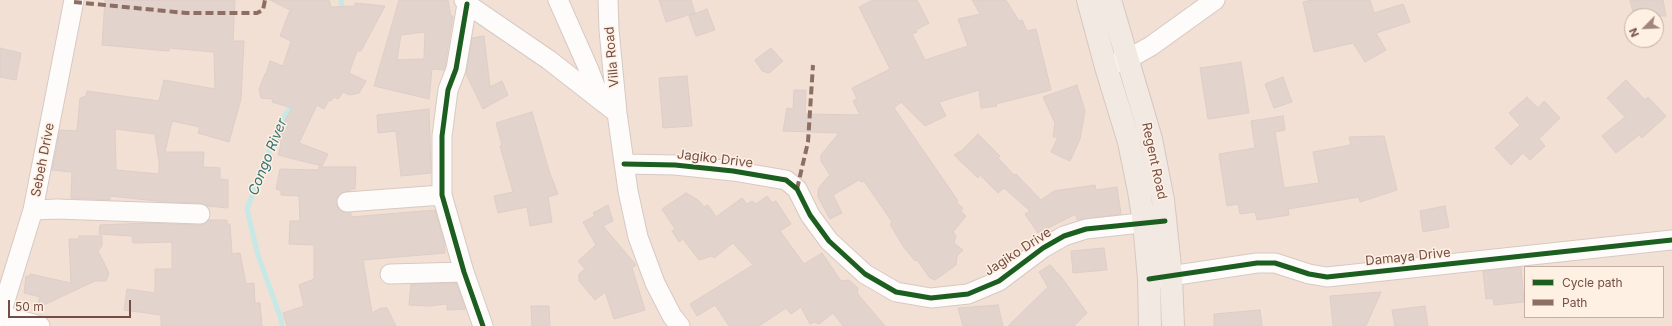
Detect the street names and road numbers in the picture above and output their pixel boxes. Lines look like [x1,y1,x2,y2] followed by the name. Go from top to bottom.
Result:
[602,26,622,88] street label: Villa Road
[1138,121,1170,201] street label: Regent Road
[28,122,58,198] street label: Sebeh Drive
[676,147,754,171] street label: Jagiko Drive
[982,225,1054,279] street label: Jagiko Drive
[1365,245,1451,269] street label: Damaya Drive

